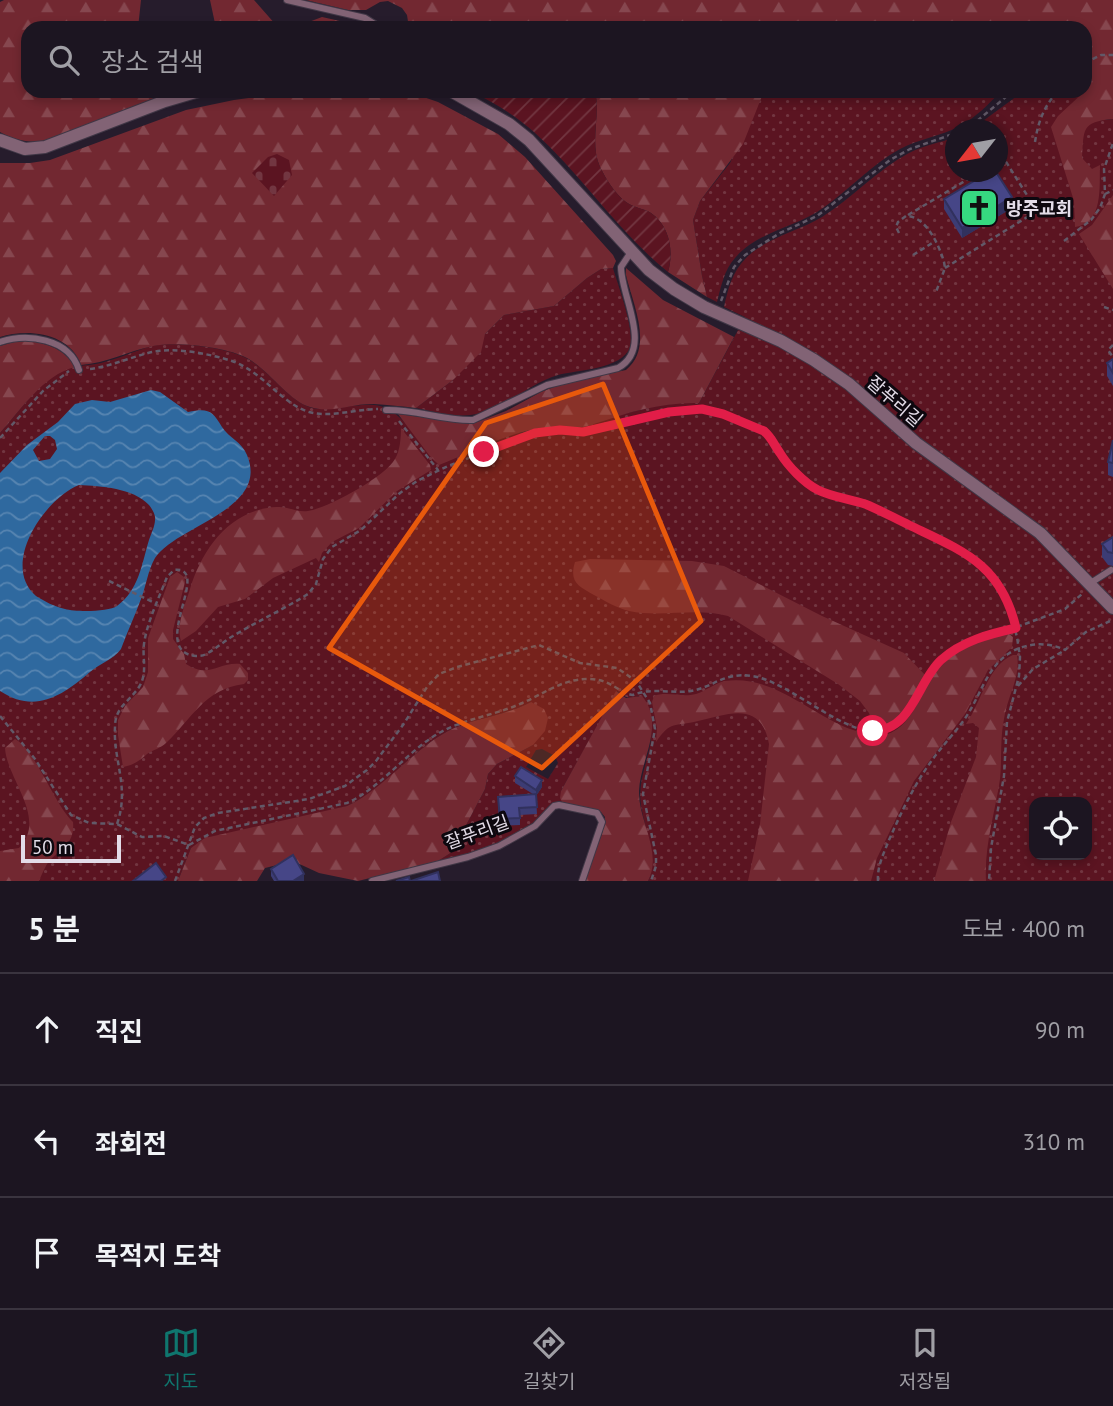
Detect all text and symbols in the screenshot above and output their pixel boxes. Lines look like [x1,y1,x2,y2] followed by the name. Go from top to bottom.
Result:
[21,21,1092,98] search box
[45,41,83,79] icon: search
[101,45,204,78] text: 장소 검색
[945,119,1008,182] north arrow
[958,187,1000,229] church icon: 방주교회
[1006,197,1072,220] place label: 방주교회
[862,371,928,431] street label: 잘푸리길
[468,436,499,467] route end
[857,715,888,746] route start
[1029,797,1092,860] map controls
[1029,797,1092,860] button: locate
[442,810,512,854] street label: 잘푸리길
[21,832,121,864] scale bar
[32,835,73,859] text: 50 m
[28,909,80,948] text: 5 분
[962,914,1085,943] text: 도보 · 400 m
[28,1010,66,1048] icon: ahead
[95,1015,143,1048] text: 직진
[1035,1015,1085,1044] text: 90 m
[28,1122,66,1160] icon: left
[95,1127,167,1160] text: 좌회전
[1023,1127,1085,1156] text: 310 m
[28,1234,66,1272] icon: arrive
[95,1239,221,1272] text: 목적지 도착
[162,1324,200,1393] tab: 지도
[523,1324,575,1393] tab: 길찾기
[899,1324,951,1393] tab: 저장됨

